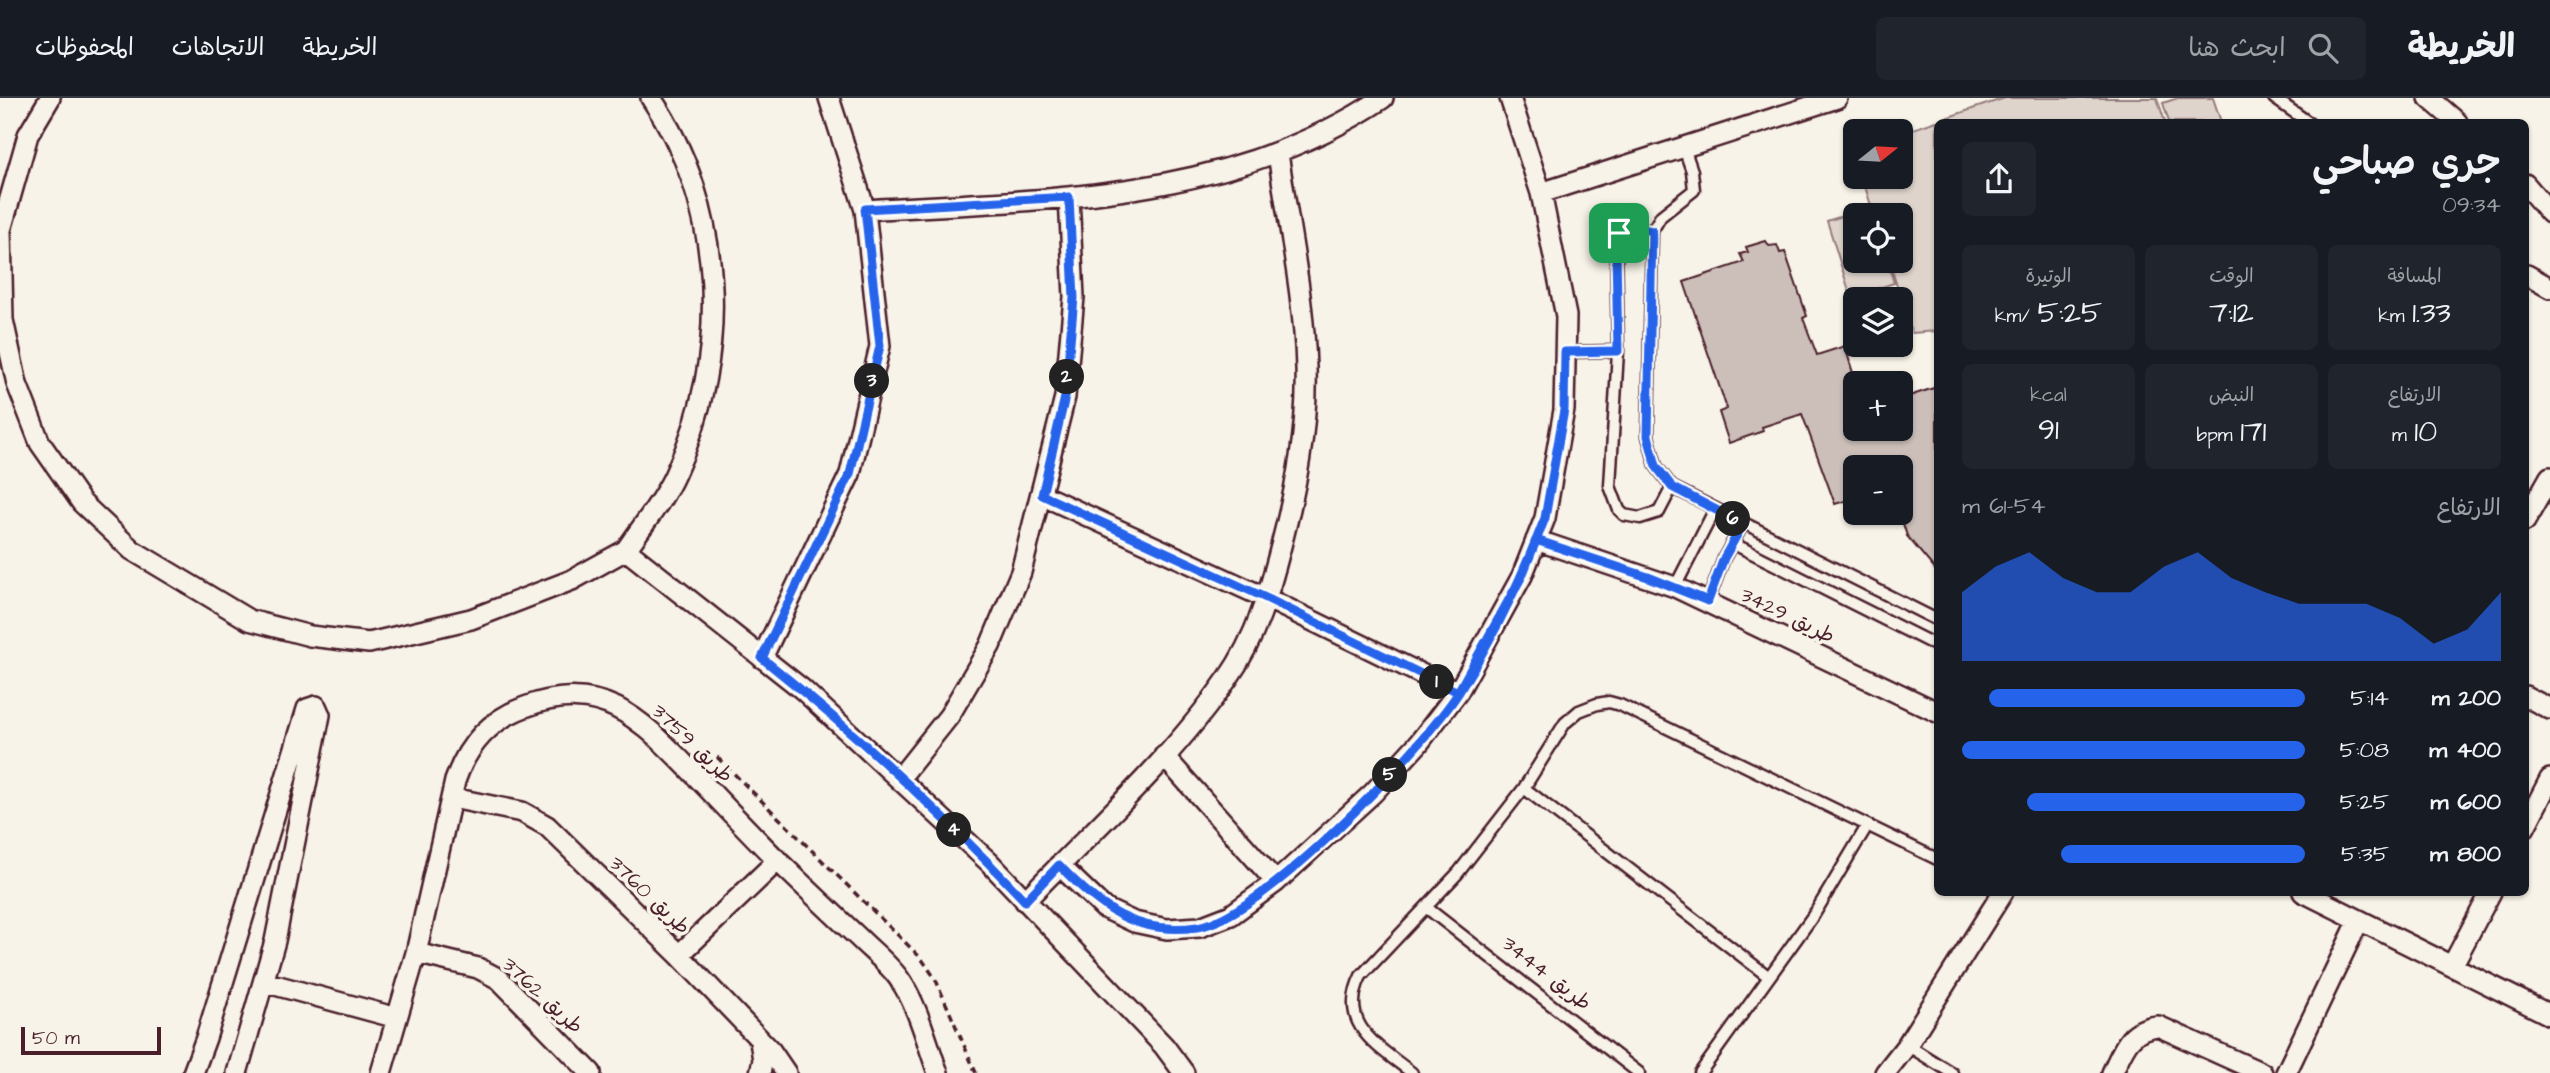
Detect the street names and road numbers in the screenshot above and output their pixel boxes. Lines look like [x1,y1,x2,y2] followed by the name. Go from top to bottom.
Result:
[1736,580,1840,651] street label: طريق 3429
[646,697,740,790] street label: طريق 3759
[603,849,697,941] street label: طريق 3760
[1496,929,1597,1017] street label: طريق 3444
[496,950,590,1041] street label: طريق 3762

